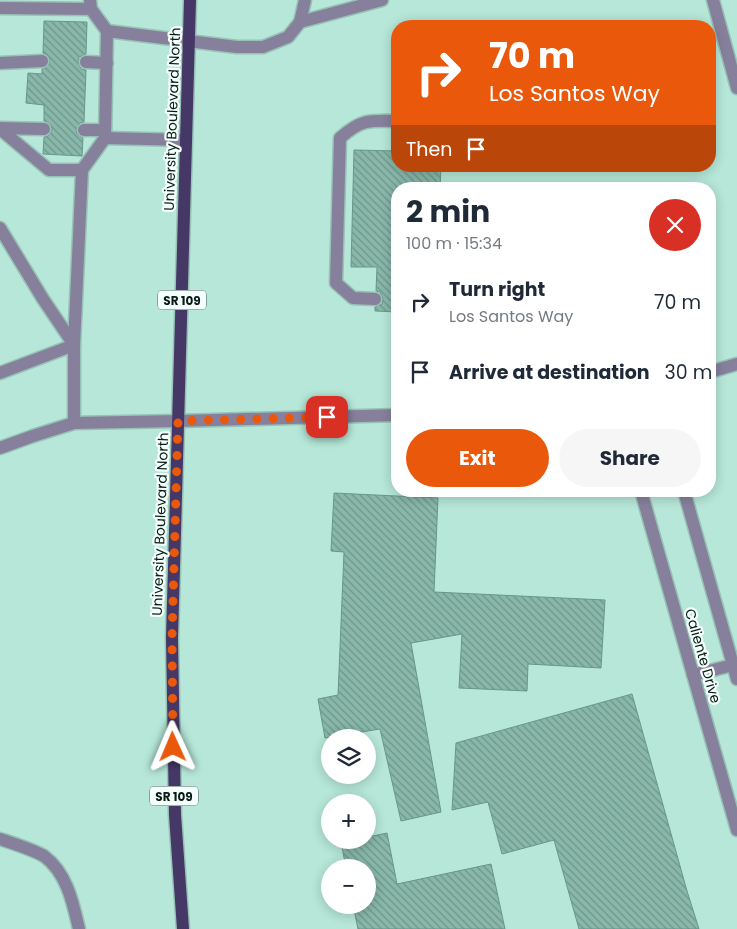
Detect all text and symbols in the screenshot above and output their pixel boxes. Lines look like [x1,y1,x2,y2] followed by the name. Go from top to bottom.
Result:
[159,27,185,211] street label: University Boulevard North
[489,31,575,80] text: 70 m
[406,40,471,105] icon: right
[489,78,660,109] text: Los Santos Way
[462,135,490,163] icon: arrive
[406,136,452,163] text: Then
[406,190,490,233] text: 2 min
[649,199,701,251] button: close
[406,232,502,255] text: 100 m · 15:34
[449,276,545,303] text: Turn right
[406,288,434,316] icon: right
[654,289,701,316] text: 70 m
[158,290,206,310] road number: SR 109
[449,305,573,328] text: Los Santos Way
[406,358,434,386] icon: arrive
[449,359,650,386] text: Arrive at destination
[665,359,712,386] text: 30 m
[306,396,348,438] pin
[313,403,341,431] icon: arrive
[406,429,549,487] button: Exit
[559,429,701,487] button: Share
[147,432,173,616] street label: University Boulevard North
[680,606,726,706] street label: Caliente Drive
[146,720,198,772] position arrow
[321,729,376,914] map controls
[321,729,376,784] button: layers
[150,786,198,806] road number: SR 109
[321,794,376,849] button: +
[321,859,376,914] button: −

